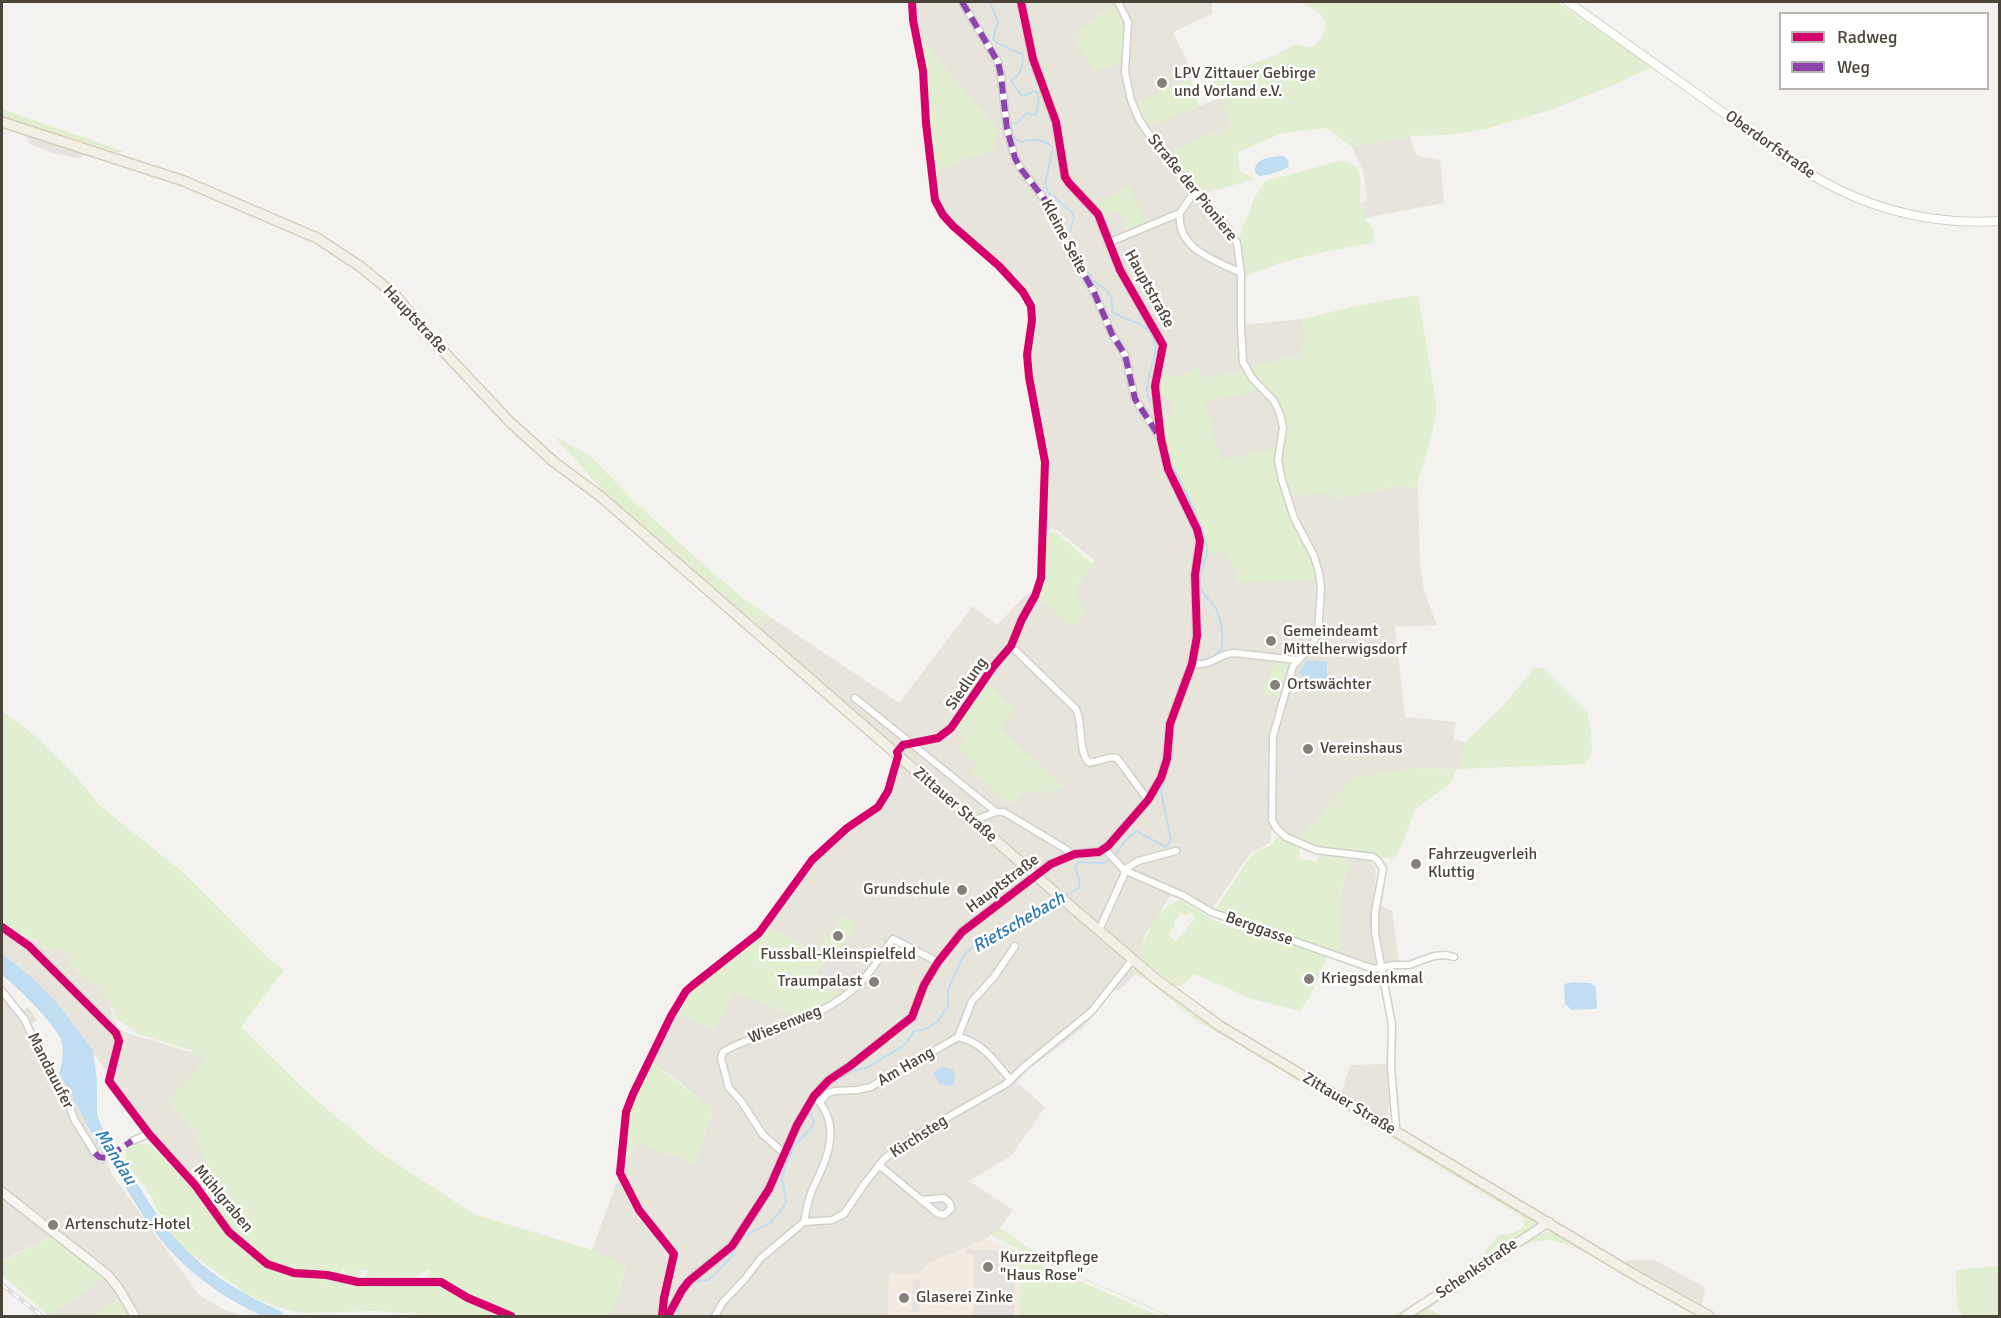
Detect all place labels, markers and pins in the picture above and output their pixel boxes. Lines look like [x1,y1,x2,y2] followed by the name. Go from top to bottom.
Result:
[1174,64,1316,102] place label: LPV Zittauer Gebirge und Vorland e.V.
[1155,76,1169,90] marker: LPV Zittauer Gebirge und Vorland e.V.
[1283,622,1407,660] place label: Gemeindeamt Mittelherwigsdorf
[1264,634,1278,648] marker: Gemeindeamt Mittelherwigsdorf
[1287,675,1371,695] place label: Ortswächter
[1268,678,1282,692] marker: Ortswächter
[1320,739,1403,759] place label: Vereinshaus
[1301,742,1315,756] marker: Vereinshaus
[1428,845,1537,883] place label: Fahrzeugverleih Kluttig
[1409,857,1423,871] marker: Fahrzeugverleih Kluttig
[863,880,950,900] place label: Grundschule
[955,883,969,897] marker: Grundschule
[831,929,845,943] marker: Fussball-Kleinspielfeld
[760,945,916,965] place label: Fussball-Kleinspielfeld
[1321,969,1423,989] place label: Kriegsdenkmal
[777,972,862,992] place label: Traumpalast
[1302,972,1316,986] marker: Kriegsdenkmal
[867,975,881,989] marker: Traumpalast
[65,1215,191,1235] place label: Artenschutz-Hotel
[46,1218,60,1232] marker: Artenschutz-Hotel
[1000,1248,1099,1286] place label: Kurzzeitpflege "Haus Rose"
[981,1260,995,1274] marker: Kurzzeitpflege "Haus Rose"
[916,1288,1013,1308] place label: Glaserei Zinke
[897,1291,911,1305] marker: Glaserei Zinke

